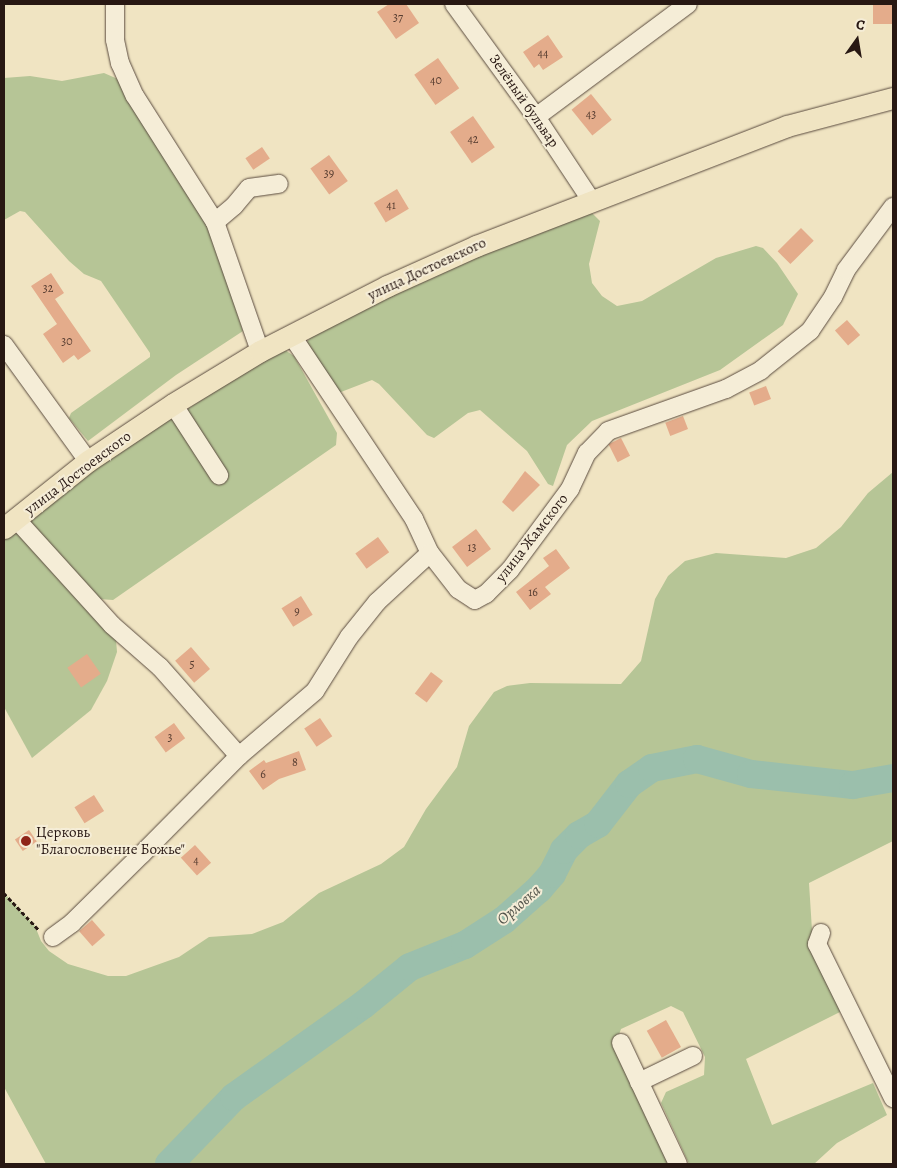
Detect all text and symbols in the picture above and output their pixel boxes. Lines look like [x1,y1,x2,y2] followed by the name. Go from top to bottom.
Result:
[393,11,403,25] house number: 37
[832,15,882,65] north arrow
[854,15,867,35] text: С
[538,47,548,61] house number: 44
[485,51,563,151] street label: Зелёный бульвар
[430,74,442,88] house number: 40
[586,108,596,122] house number: 43
[467,133,479,147] house number: 42
[324,167,334,181] house number: 39
[386,199,396,213] house number: 41
[365,234,489,304] street label: улица Достоевского
[43,282,53,296] house number: 32
[61,335,73,349] house number: 30
[21,427,135,519] street label: улица Достоевского
[492,490,572,586] street label: улица Жамского
[467,541,477,555] house number: 13
[528,586,538,600] house number: 16
[294,605,300,619] house number: 9
[189,658,195,672] house number: 5
[168,731,172,745] house number: 3
[292,756,298,770] house number: 8
[260,768,266,782] house number: 6
[36,823,185,858] place label: Церковь "Благословение Божье"
[20,835,32,847] marker: Церковь "Благословение Божье"
[193,854,199,868] house number: 4
[493,881,545,929] water label: Орловка

